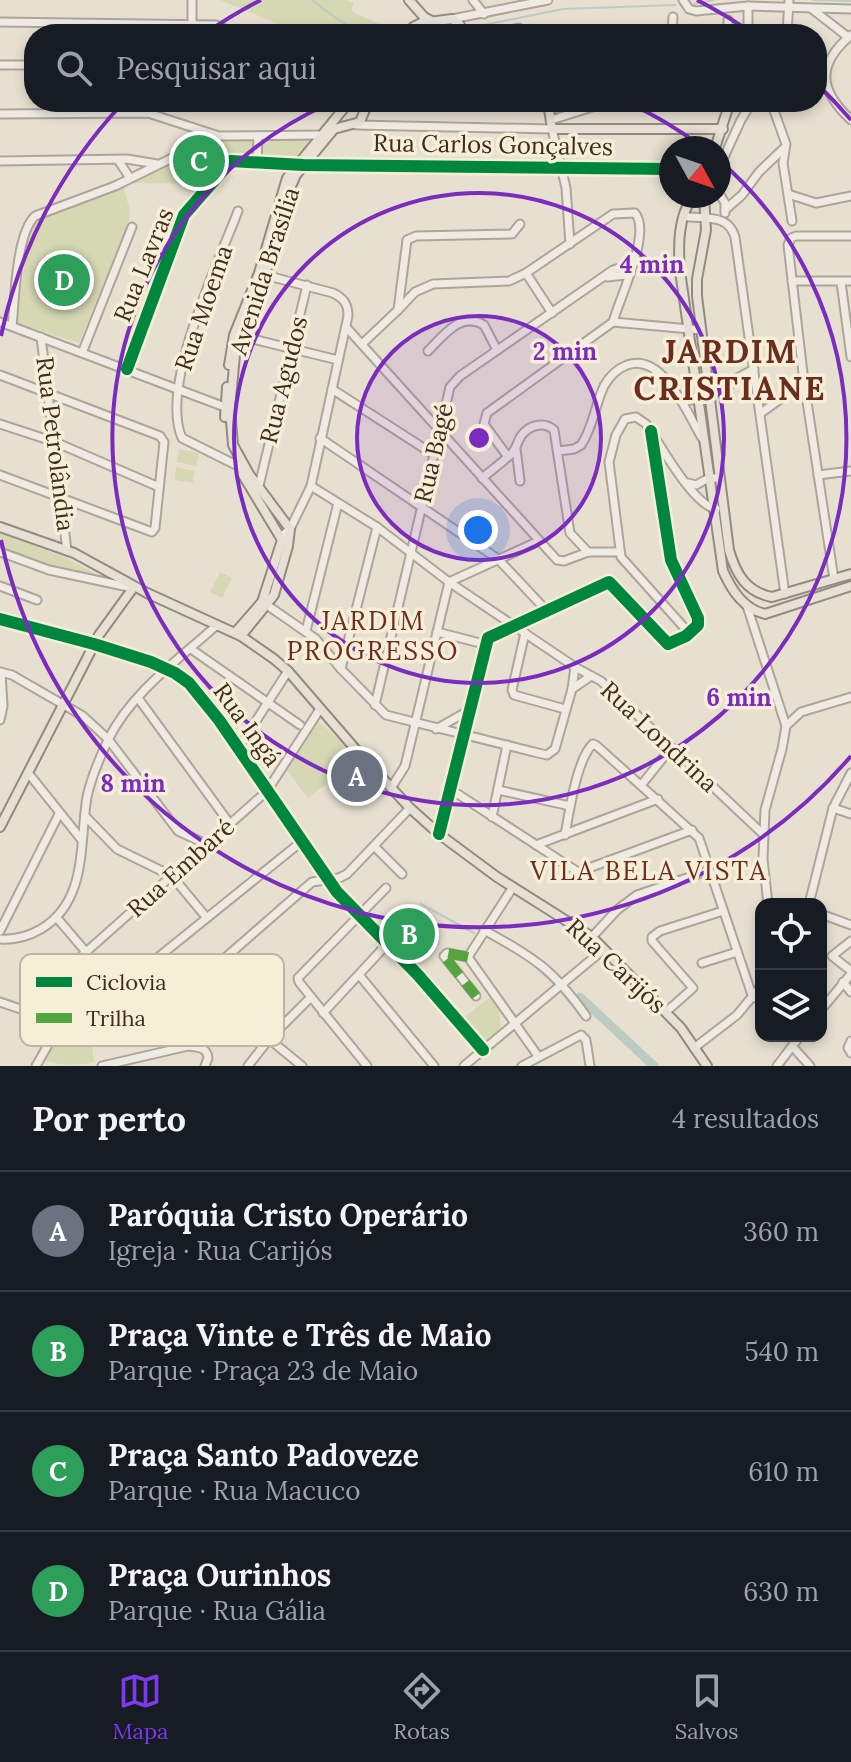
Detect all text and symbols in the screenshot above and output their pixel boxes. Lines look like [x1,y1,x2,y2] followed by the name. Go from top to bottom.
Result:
[24,24,827,112] search box
[52,46,96,90] icon: search
[116,49,317,87] text: Pesquisar aqui
[373,127,613,162] street label: Rua Carlos Gonçalves
[173,131,225,191] pin: C
[659,136,731,208] north arrow
[222,183,306,360] street label: Avenida Brasília
[107,203,180,326] street label: Rua Lavras
[168,241,239,375] street label: Rua Moema
[620,249,684,280] text: 4 min
[38,250,90,310] pin: D
[253,313,314,447] street label: Rua Agudos
[634,331,826,409] district label: JARDIM CRISTIANE
[533,336,597,367] text: 2 min
[29,355,82,533] street label: Rua Petrolândia
[407,400,460,506] street label: Rua Bagé
[465,424,493,452] centre of rings
[458,510,498,550] your location
[286,604,460,667] district label: JARDIM PROGRESSO
[594,674,724,799] street label: Rua Londrina
[207,677,288,773] street label: Rua Ingá
[706,682,772,713] text: 6 min
[331,746,383,806] pin: A
[100,768,166,799] text: 8 min
[120,811,241,924] street label: Rua Embaré
[529,854,768,887] district label: VILA BELA VISTA
[755,898,827,1042] map controls
[755,898,827,970] button: locate
[383,904,435,964] pin: B
[560,911,673,1020] street label: Rua Carijós
[20,954,284,1046] legend
[86,968,167,996] text: Ciclovia
[755,970,827,1042] button: layers
[86,1004,146,1032] text: Trilha
[32,1097,186,1140] text: Por perto
[672,1102,819,1135] text: 4 resultados
[108,1196,468,1234] text: Paróquia Cristo Operário
[49,1215,67,1248] text: A
[743,1215,819,1248] text: 360 m
[108,1234,333,1267] text: Igreja · Rua Carijós
[108,1316,491,1354] text: Praça Vinte e Três de Maio
[49,1335,67,1368] text: B
[745,1335,819,1368] text: 540 m
[108,1354,418,1387] text: Parque · Praça 23 de Maio
[108,1436,419,1474] text: Praça Santo Padoveze
[49,1455,67,1488] text: C
[748,1455,819,1488] text: 610 m
[108,1474,361,1507] text: Parque · Rua Macuco
[108,1556,331,1594] text: Praça Ourinhos
[48,1575,68,1608] text: D
[743,1575,819,1608] text: 630 m
[108,1594,326,1627] text: Parque · Rua Gália
[112,1669,168,1745] tab: Mapa
[393,1669,450,1745] tab: Rotas
[675,1669,739,1745] tab: Salvos

